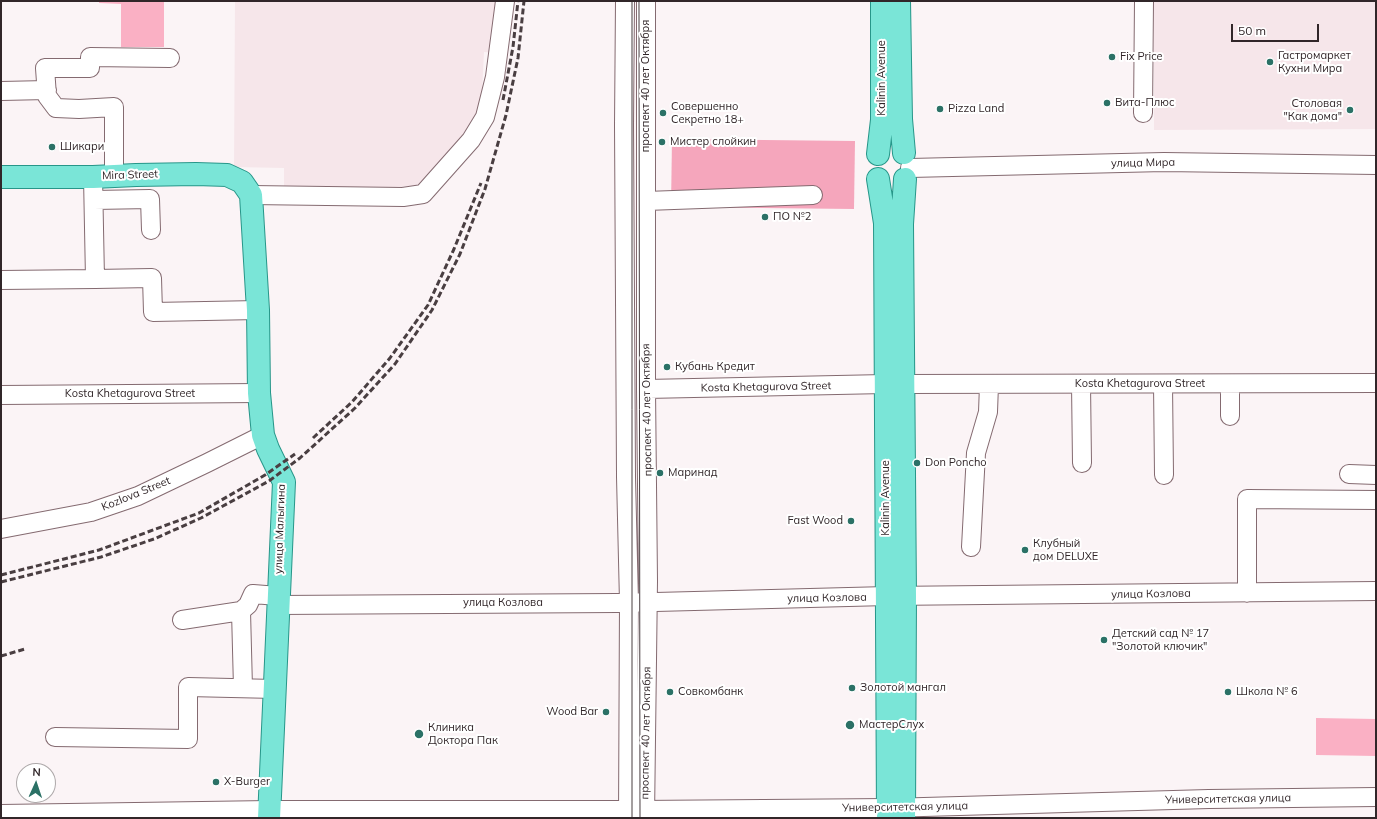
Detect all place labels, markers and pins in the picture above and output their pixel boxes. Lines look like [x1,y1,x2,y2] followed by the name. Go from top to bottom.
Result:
[1278,49,1351,75] place label: Гастромаркет Кухни Мира
[1120,50,1163,64] place label: Fix Price
[1107,52,1117,62] marker: Fix Price
[1265,57,1275,67] marker: Гастромаркет Кухни Мира
[1115,96,1175,110] place label: Вита-Плюс
[1283,97,1342,123] place label: Столовая "Как дома"
[1102,98,1112,108] marker: Вита-Плюс
[671,100,744,126] place label: Совершенно Секретно 18+
[948,102,1004,116] place label: Pizza Land
[935,104,945,114] marker: Pizza Land
[1345,105,1355,115] marker: Столовая "Как дома"
[658,108,668,118] marker: Совершенно Секретно 18+
[670,135,756,149] place label: Мистер слойкин
[657,137,667,147] marker: Мистер слойкин
[60,140,104,154] place label: Шикари
[47,142,57,152] marker: Шикари
[773,210,811,224] place label: ПО №2
[760,212,770,222] marker: ПО №2
[675,360,755,374] place label: Кубань Кредит
[662,362,672,372] marker: Кубань Кредит
[925,456,987,470] place label: Don Poncho
[912,458,922,468] marker: Don Poncho
[668,466,717,480] place label: Маринад
[655,468,665,478] marker: Маринад
[788,514,843,528] place label: Fast Wood
[846,516,856,526] marker: Fast Wood
[1033,537,1098,563] place label: Клубный дом DELUXE
[1020,545,1030,555] marker: Клубный дом DELUXE
[1112,627,1209,653] place label: Детский сад № 17 "Золотой ключик"
[1099,635,1109,645] marker: Детский сад № 17 "Золотой ключик"
[860,681,946,695] place label: Золотой мангал
[847,683,857,693] marker: Золотой мангал
[678,685,743,699] place label: Совкомбанк
[1236,685,1298,699] place label: Школа № 6
[665,687,675,697] marker: Совкомбанк
[1223,687,1233,697] marker: Школа № 6
[546,705,598,719] place label: Wood Bar
[601,707,611,717] marker: Wood Bar
[859,718,924,732] place label: МастерСлух
[844,719,856,731] marker: МастерСлух
[428,721,498,747] place label: Клиника Доктора Пак
[413,728,425,740] marker: Клиника Доктора Пак
[224,775,270,789] place label: X-Burger
[211,777,221,787] marker: X-Burger

